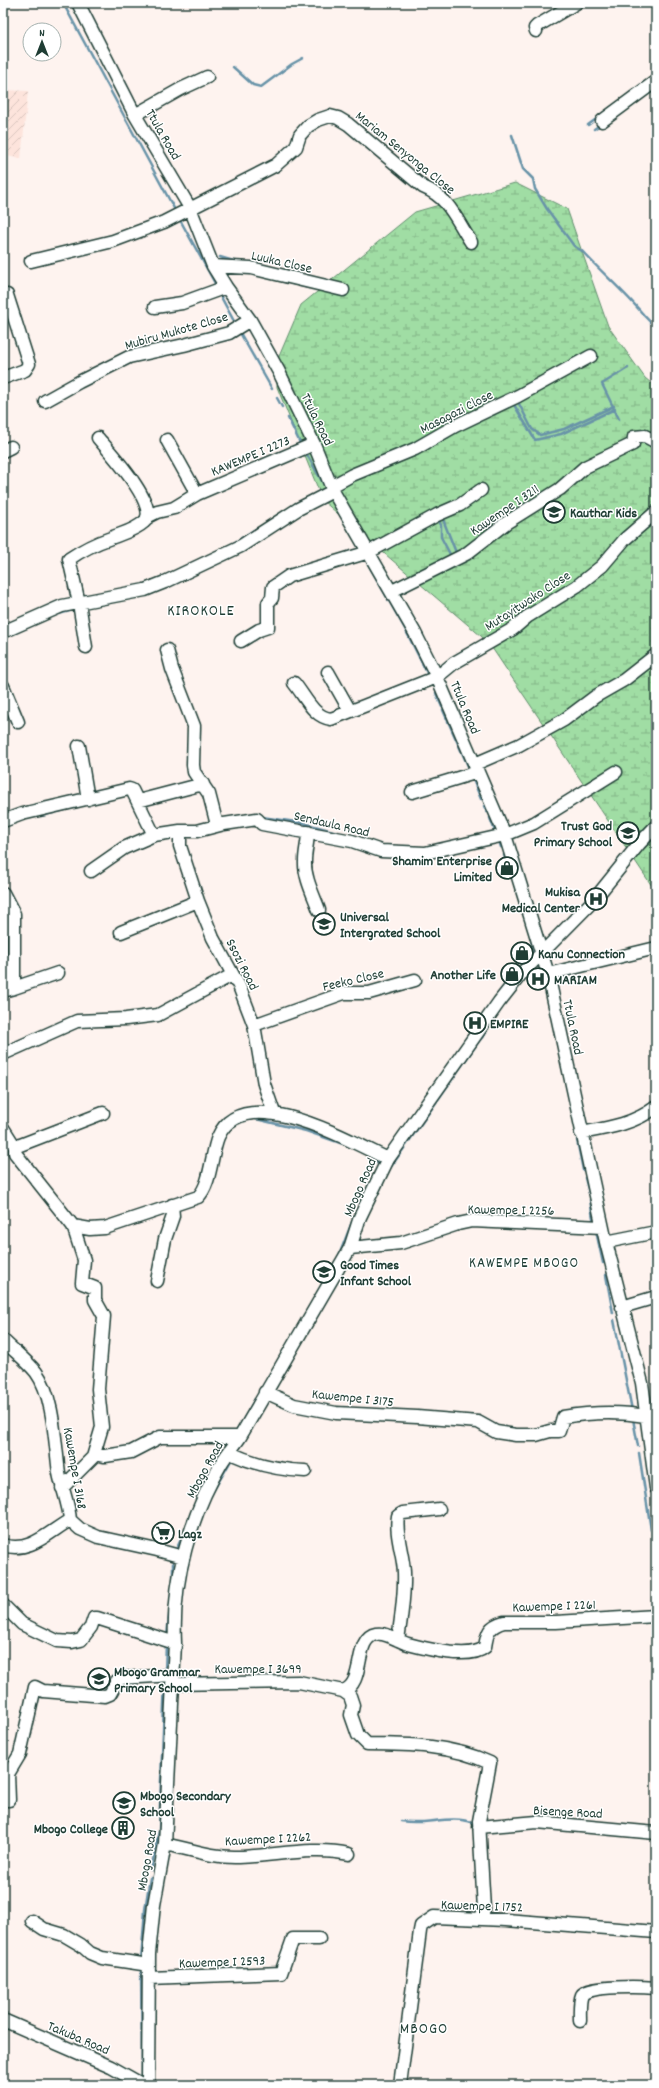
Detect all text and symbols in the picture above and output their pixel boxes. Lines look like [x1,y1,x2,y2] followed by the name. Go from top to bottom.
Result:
[22,22,62,62] north arrow
[39,26,45,42] text: N
[140,106,185,164] street label: Ttula Road
[350,107,459,200] street label: Mariam Senyonga Close
[249,246,314,280] street label: Luuka Close
[123,308,231,356] street label: Mubiru Mukote Close
[417,386,497,440] street label: Masagazi Close
[295,390,337,449] street label: Ttula Road
[208,431,293,482] street label: KAWEMPE I 2273
[467,480,544,541] street label: Kawempe I 3211
[541,499,567,525] school or university icon: Kauthar Kids
[570,504,637,524] place label: Kauthar Kids
[481,566,575,637] street label: Mutayitwako Close
[167,600,235,623] district label: KIROKOLE
[444,678,484,738] street label: Ttula Road
[292,807,371,843] street label: Sendaula Road
[534,817,613,853] place label: Trust God Primary School
[615,820,641,846] school or university icon: Trust God Primary School
[392,852,492,888] place label: Shamim Enterprise Limited
[494,855,520,881] shop icon: Shamim Enterprise Limited
[502,883,581,919] place label: Mukisa Medical Center
[583,886,609,912] hospital icon: Mukisa Medical Center
[340,908,441,944] place label: Universal Intergrated School
[311,911,337,937] school or university icon: Universal Intergrated School
[220,936,263,994] street label: Ssozi Road
[509,940,535,966] shop icon: Kanu Connection
[538,945,626,965] place label: Kanu Connection
[499,961,525,987] shop icon: Another Life
[321,964,386,998] street label: Feeko Close
[430,966,496,986] place label: Another Life
[525,966,551,992] hospital icon: MARIAM
[554,971,597,991] place label: MARIAM
[556,998,588,1057] street label: Ttula Road
[462,1010,488,1036] hospital icon: EMPIRE
[490,1015,529,1035] place label: EMPIRE
[339,1155,383,1220] street label: Mbogo Road
[467,1200,555,1222] street label: Kawempe I 2256
[469,1253,579,1275] district label: KAWEMPE MBOGO
[340,1256,412,1292] place label: Good Times Infant School
[311,1259,337,1285] school or university icon: Good Times Infant School
[311,1385,395,1413] street label: Kawempe I 3175
[57,1426,91,1511] street label: Kawempe I 3168
[182,1438,230,1502] street label: Mbogo Road
[150,1520,176,1546] supermarket icon: Lagz
[178,1525,202,1545] place label: Lagz
[512,1596,596,1618] street label: Kawempe I 2261
[214,1660,302,1680] street label: Kawempe I 3699
[114,1663,201,1699] place label: Mbogo Grammar Primary School
[86,1666,112,1692] school or university icon: Mbogo Grammar Primary School
[140,1787,232,1823] place label: Mbogo Secondary School
[111,1790,137,1816] school or university icon: Mbogo Secondary School
[533,1801,603,1825] street label: Bisenge Road
[110,1815,136,1841] building icon: Mbogo College
[34,1820,108,1840] place label: Mbogo College
[133,1828,163,1893] street label: Mbogo Road
[224,1828,312,1852] street label: Kawempe I 2262
[440,1896,523,1918] street label: Kawempe I 1752
[179,1951,266,1975] street label: Kawempe I 2593
[44,2017,112,2061] street label: Takuba Road
[400,2018,448,2041] district label: MBOGO

